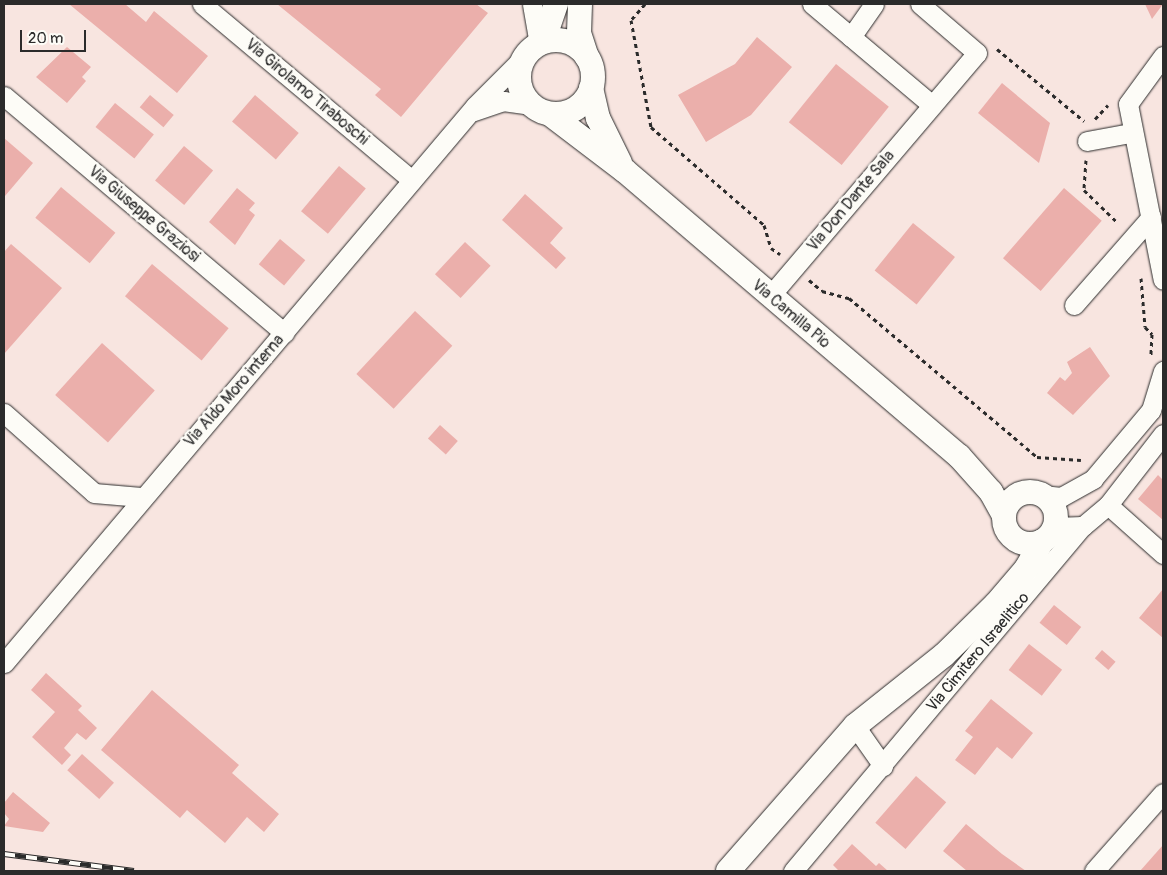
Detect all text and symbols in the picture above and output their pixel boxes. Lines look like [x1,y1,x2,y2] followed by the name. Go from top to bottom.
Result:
[22,20,89,52] scale bar
[28,29,63,48] text: 20 m
[241,35,373,149] street label: Via Girolamo Tiraboschi
[803,147,899,255] street label: Via Don Dante Sala
[84,162,204,266] street label: Via Giuseppe Graziosi
[748,276,834,352] street label: Via Camilla Pio
[180,331,288,451] street label: Via Aldo Moro interna
[922,588,1034,716] street label: Via Cimitero Israelitico

